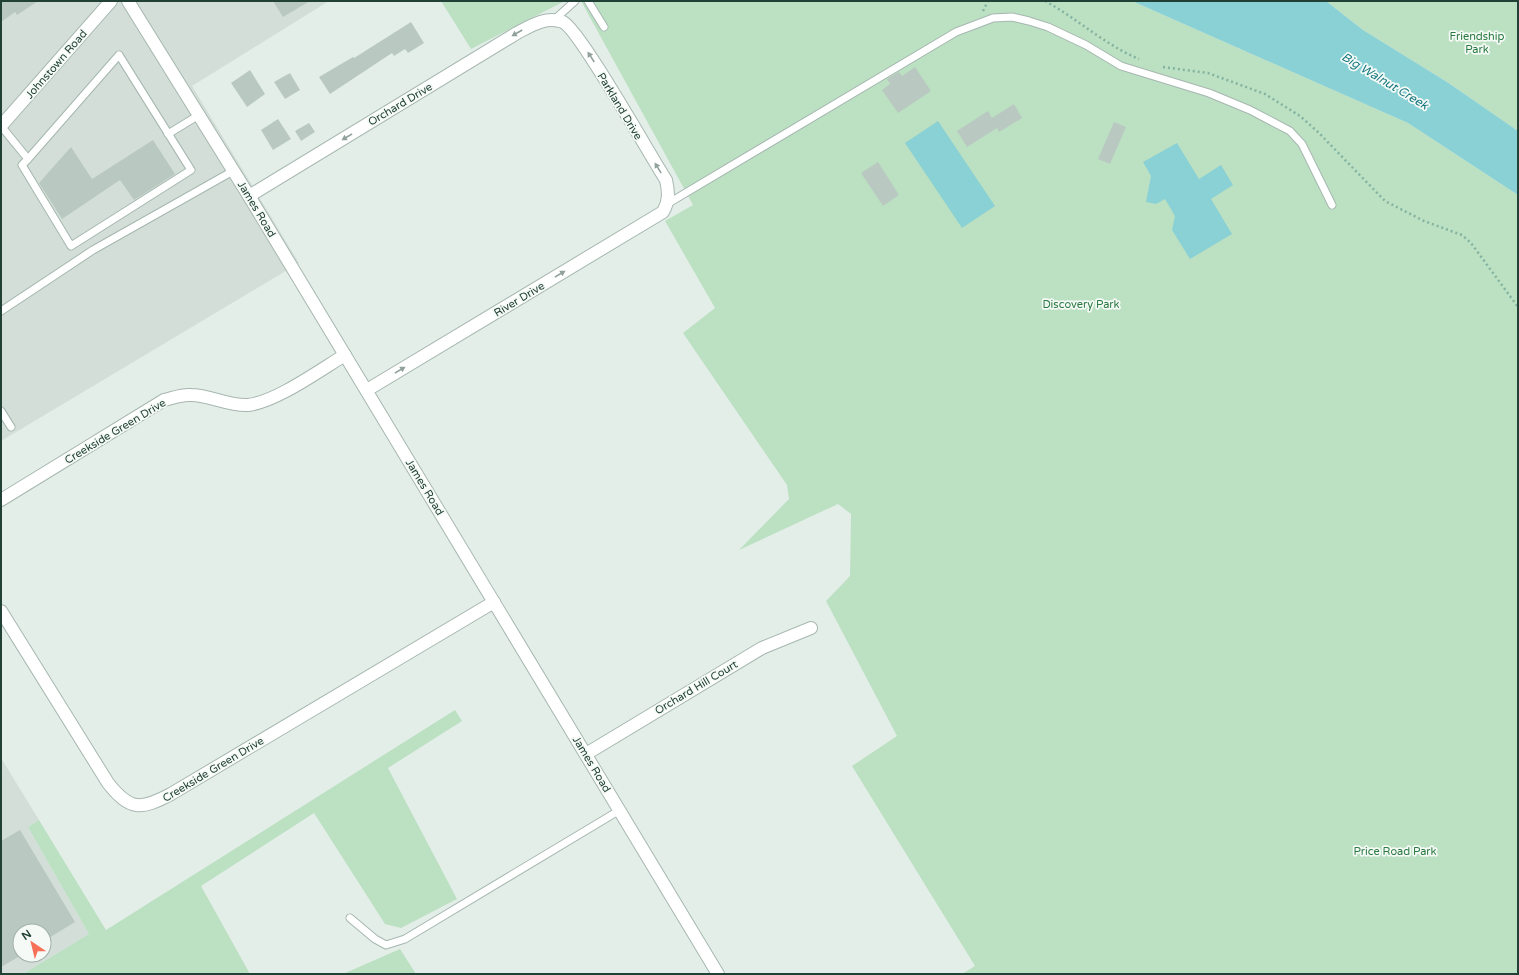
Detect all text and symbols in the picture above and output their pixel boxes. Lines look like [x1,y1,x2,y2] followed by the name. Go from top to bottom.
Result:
[23,27,90,101] street label: Johnstown Road
[512,29,523,36] one-way arrow
[1450,30,1504,56] park label: Friendship Park
[1339,50,1432,113] water label: Big Walnut Creek
[587,51,594,63] one-way arrow
[594,70,645,142] street label: Parkland Drive
[366,80,435,129] street label: Orchard Drive
[341,133,353,140] one-way arrow
[655,162,662,174] one-way arrow
[235,179,279,240] street label: James Road
[554,271,566,278] one-way arrow
[492,279,547,320] street label: River Drive
[1042,298,1120,311] park label: Discovery Park
[394,366,406,373] one-way arrow
[62,396,168,467] street label: Creekside Green Drive
[403,457,447,518] street label: James Road
[653,658,740,717] street label: Orchard Hill Court
[160,734,266,805] street label: Creekside Green Drive
[570,734,614,795] street label: James Road
[1353,845,1437,858] park label: Price Road Park
[12,923,52,963] north arrow
[19,927,34,943] text: N

